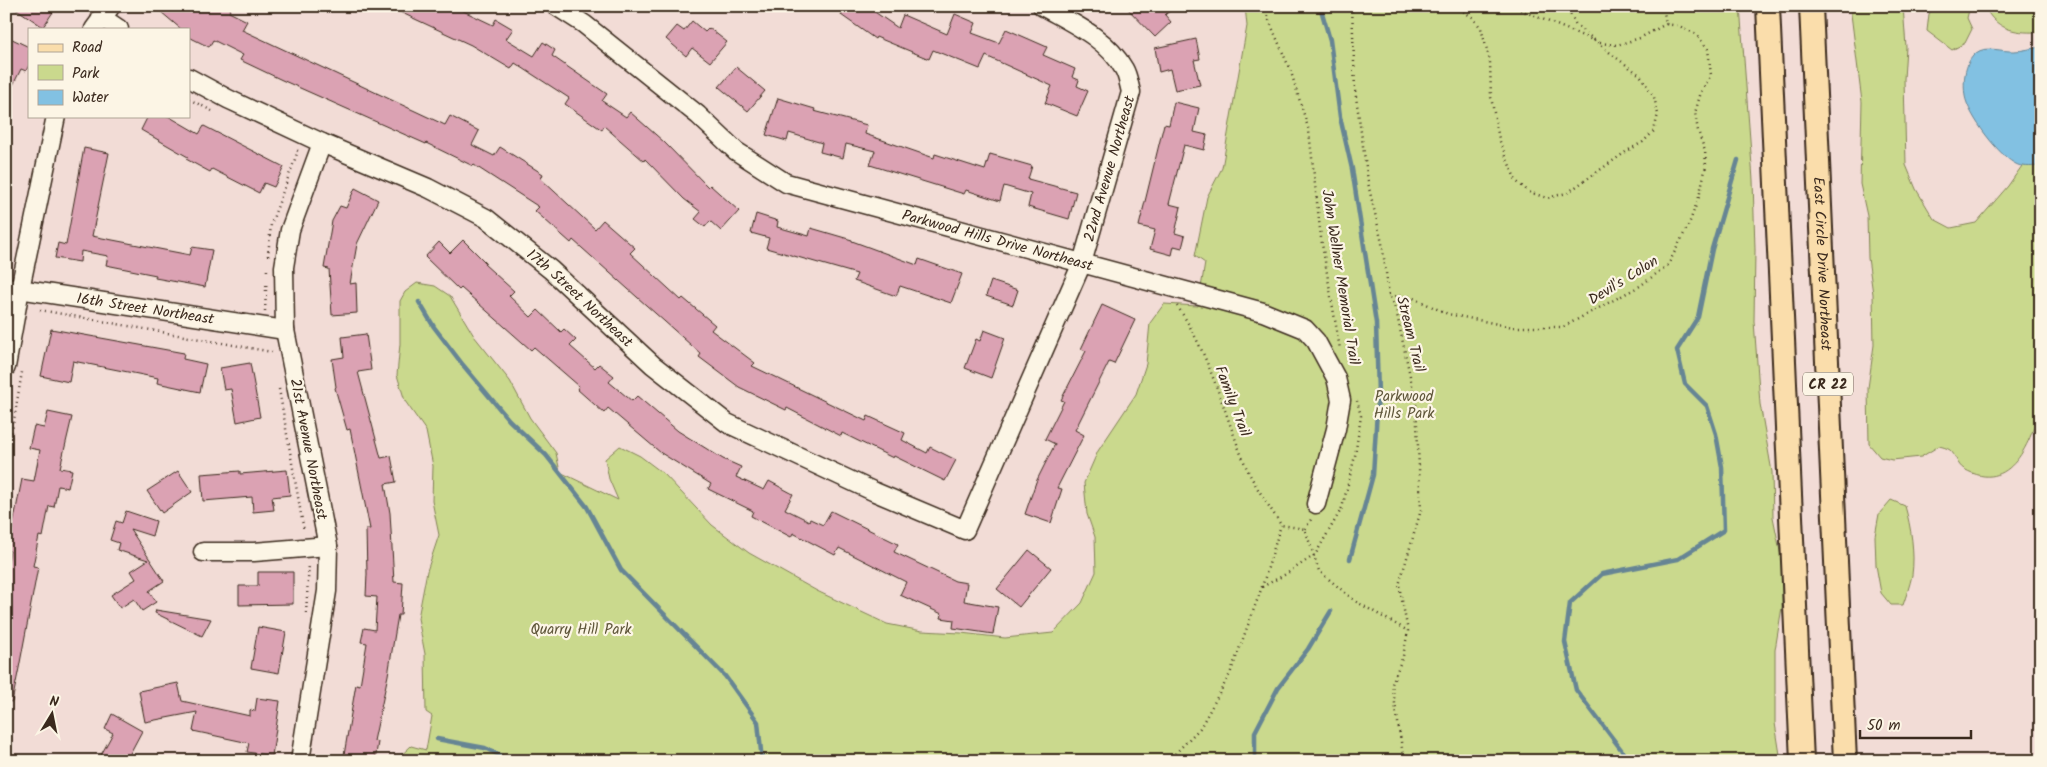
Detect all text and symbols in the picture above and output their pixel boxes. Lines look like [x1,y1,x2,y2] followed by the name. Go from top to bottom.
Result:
[28,28,190,118] legend
[72,36,103,60] text: Road
[72,62,100,86] text: Park
[72,86,109,110] text: Water
[1078,93,1142,245] street label: 22nd Avenue Northeast
[1806,176,1838,351] street label: East Circle Drive Northeast
[1314,188,1366,367] street label: John Wellner Memorial Trail
[899,204,1096,279] street label: Parkwood Hills Drive Northeast
[521,244,638,354] street label: 17th Street Northeast
[1584,250,1663,312] street label: Devil's Colon
[75,287,216,332] street label: 16th Street Northeast
[1389,294,1431,375] street label: Stream Trail
[1208,362,1257,441] street label: Family Trail
[1803,372,1853,396] road number: CR 22
[283,376,334,522] street label: 21st Avenue Northeast
[1374,385,1435,426] park label: Parkwood Hills Park
[530,618,632,642] park label: Quarry Hill Park
[28,690,78,740] north arrow
[48,691,61,714] text: N
[1860,707,1971,739] scale bar
[1867,714,1901,738] text: 50 m

